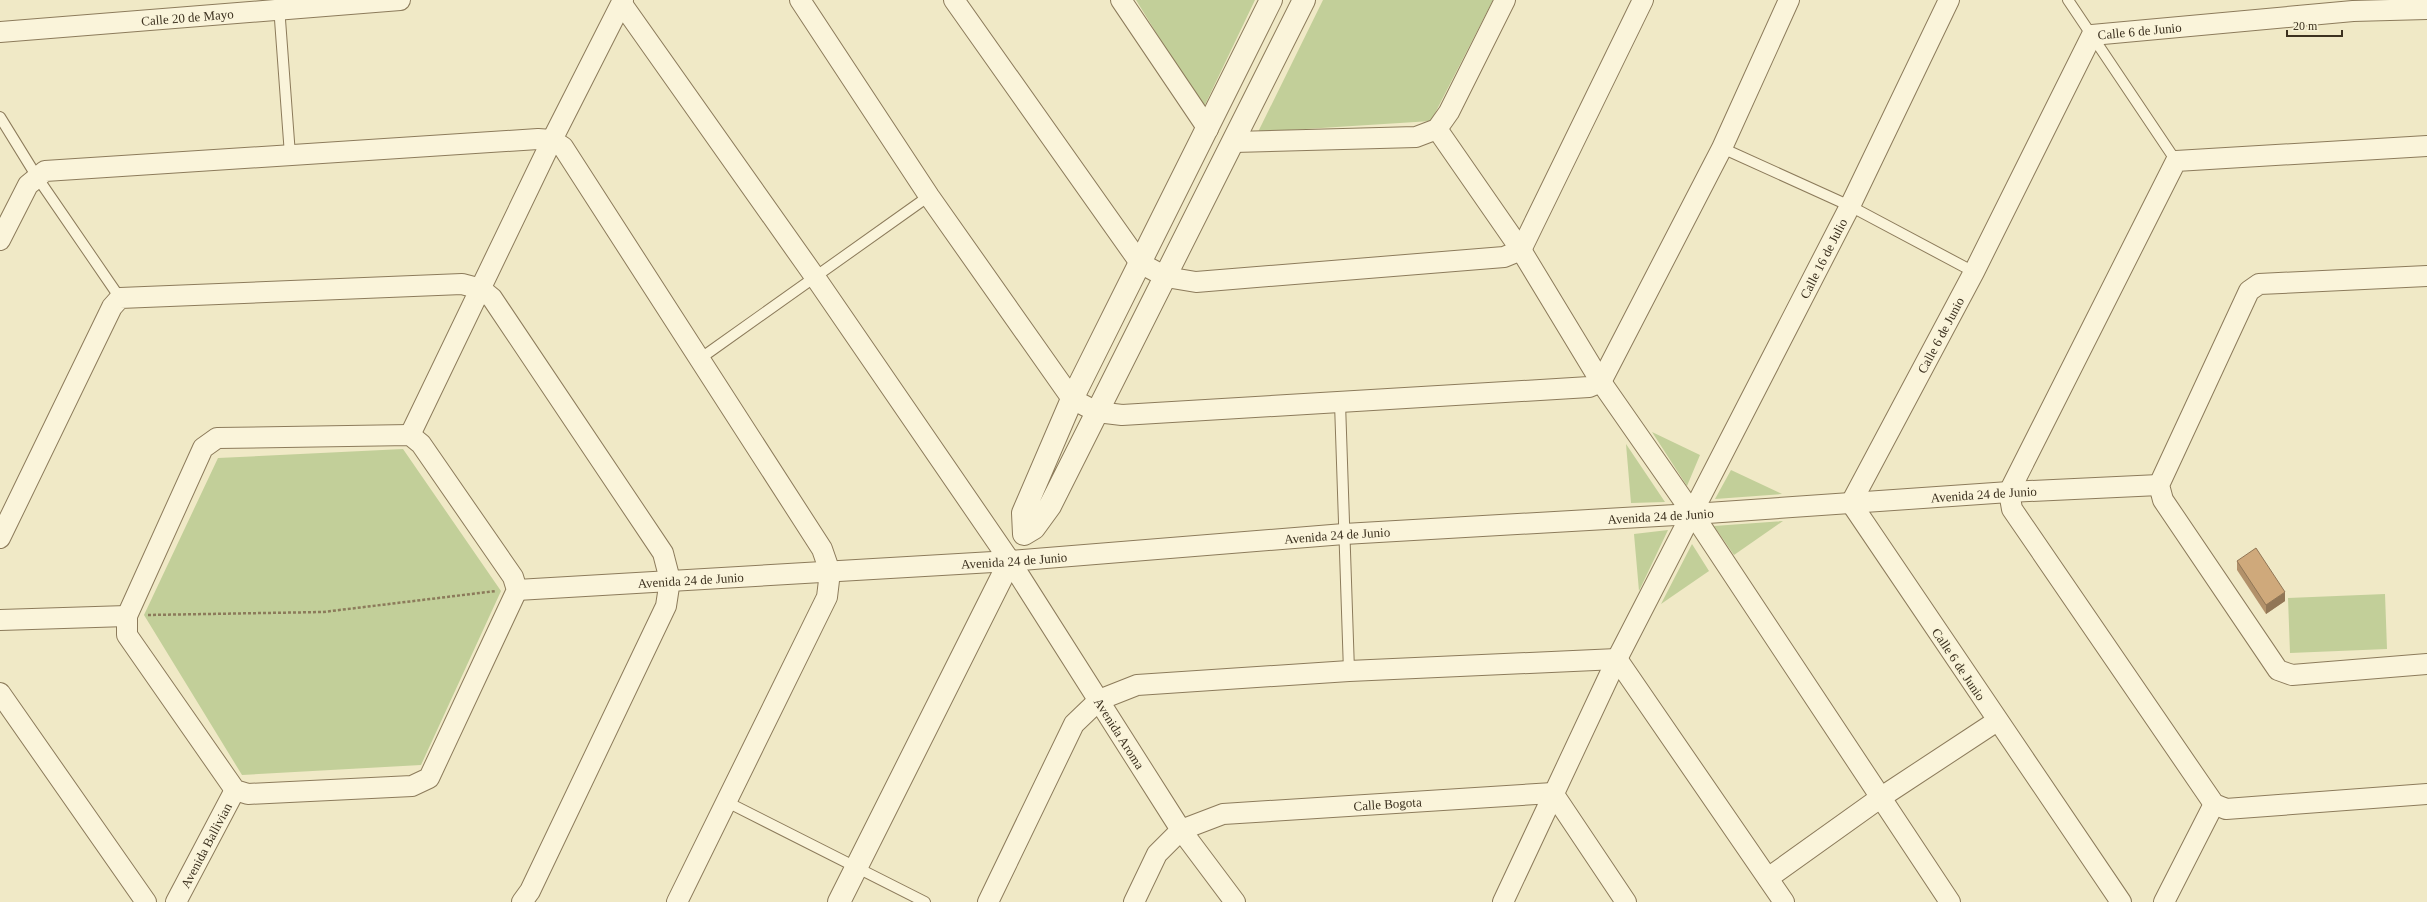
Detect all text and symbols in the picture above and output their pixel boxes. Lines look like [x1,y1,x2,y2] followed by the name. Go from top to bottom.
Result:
[141,6,234,29] street label: Calle 20 de Mayo
[2287,12,2342,38] scale bar
[2293,19,2318,33] text: 20 m
[2097,20,2182,42] street label: Calle 6 de Junio
[1797,216,1850,301] street label: Calle 16 de Julio
[1914,295,1967,376] street label: Calle 6 de Junio
[1930,484,2037,505] street label: Avenida 24 de Junio
[1607,506,1714,527] street label: Avenida 24 de Junio
[1284,524,1391,547] street label: Avenida 24 de Junio
[961,549,1068,572] street label: Avenida 24 de Junio
[637,570,744,591] street label: Avenida 24 de Junio
[1929,625,1988,703] street label: Calle 6 de Junio
[1091,695,1147,772] street label: Avenida Aroma
[1353,794,1422,814] street label: Calle Bogota
[178,800,235,891] street label: Avenida Ballivian

